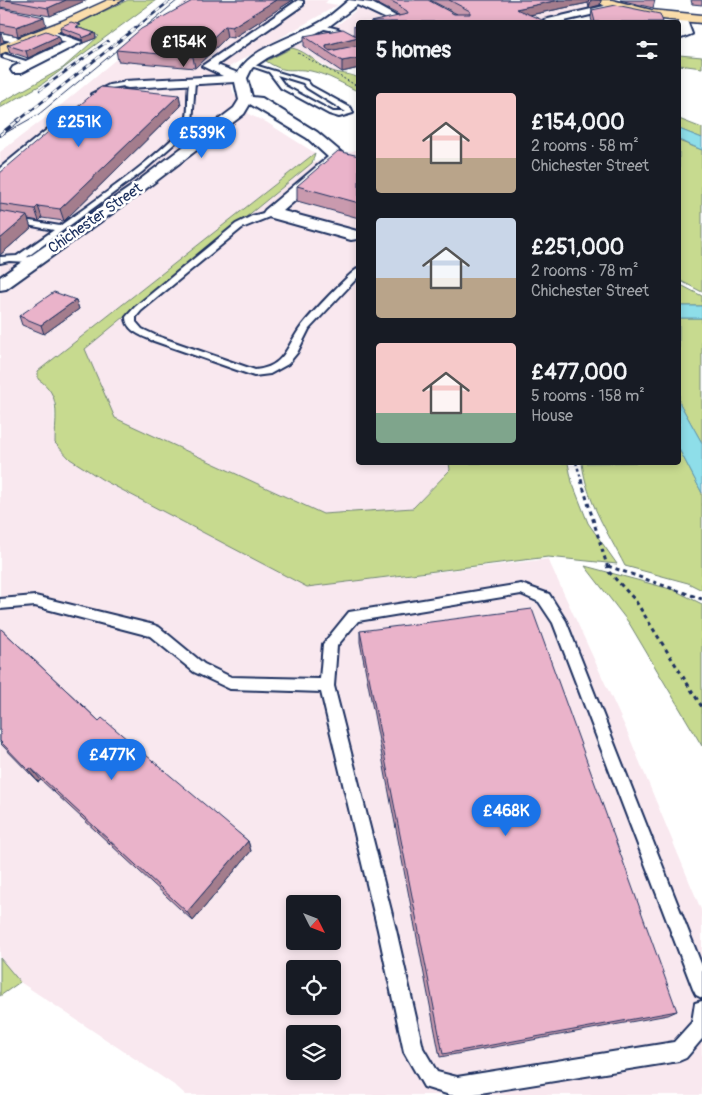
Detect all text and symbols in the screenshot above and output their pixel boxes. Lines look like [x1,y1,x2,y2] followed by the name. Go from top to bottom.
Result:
[149,26,219,68] pin: £154K
[162,32,206,52] text: £154K
[633,36,661,64] icon: filters
[376,37,451,64] text: 5 homes
[44,106,114,148] pin: £251K
[531,109,625,136] text: £154,000
[57,112,101,132] text: £251K
[416,113,476,173] icon: home
[167,116,237,159] pin: £539K
[179,123,225,143] text: £539K
[531,136,639,156] text: 2 rooms · 58 m²
[531,156,649,176] text: Chichester Street
[45,178,147,258] street label: Chichester Street
[531,234,624,261] text: £251,000
[416,238,476,298] icon: home
[531,261,638,281] text: 2 rooms · 78 m²
[531,281,649,301] text: Chichester Street
[531,359,627,386] text: £477,000
[416,363,476,423] icon: home
[531,386,645,406] text: 5 rooms · 158 m²
[531,406,573,426] text: House
[77,738,147,781] pin: £477K
[89,745,135,765] text: £477K
[471,794,541,837] pin: £468K
[483,801,529,821] text: £468K
[286,895,341,950] north arrow
[286,895,341,1080] map controls
[286,960,341,1015] button: locate
[286,1025,341,1080] button: layers

